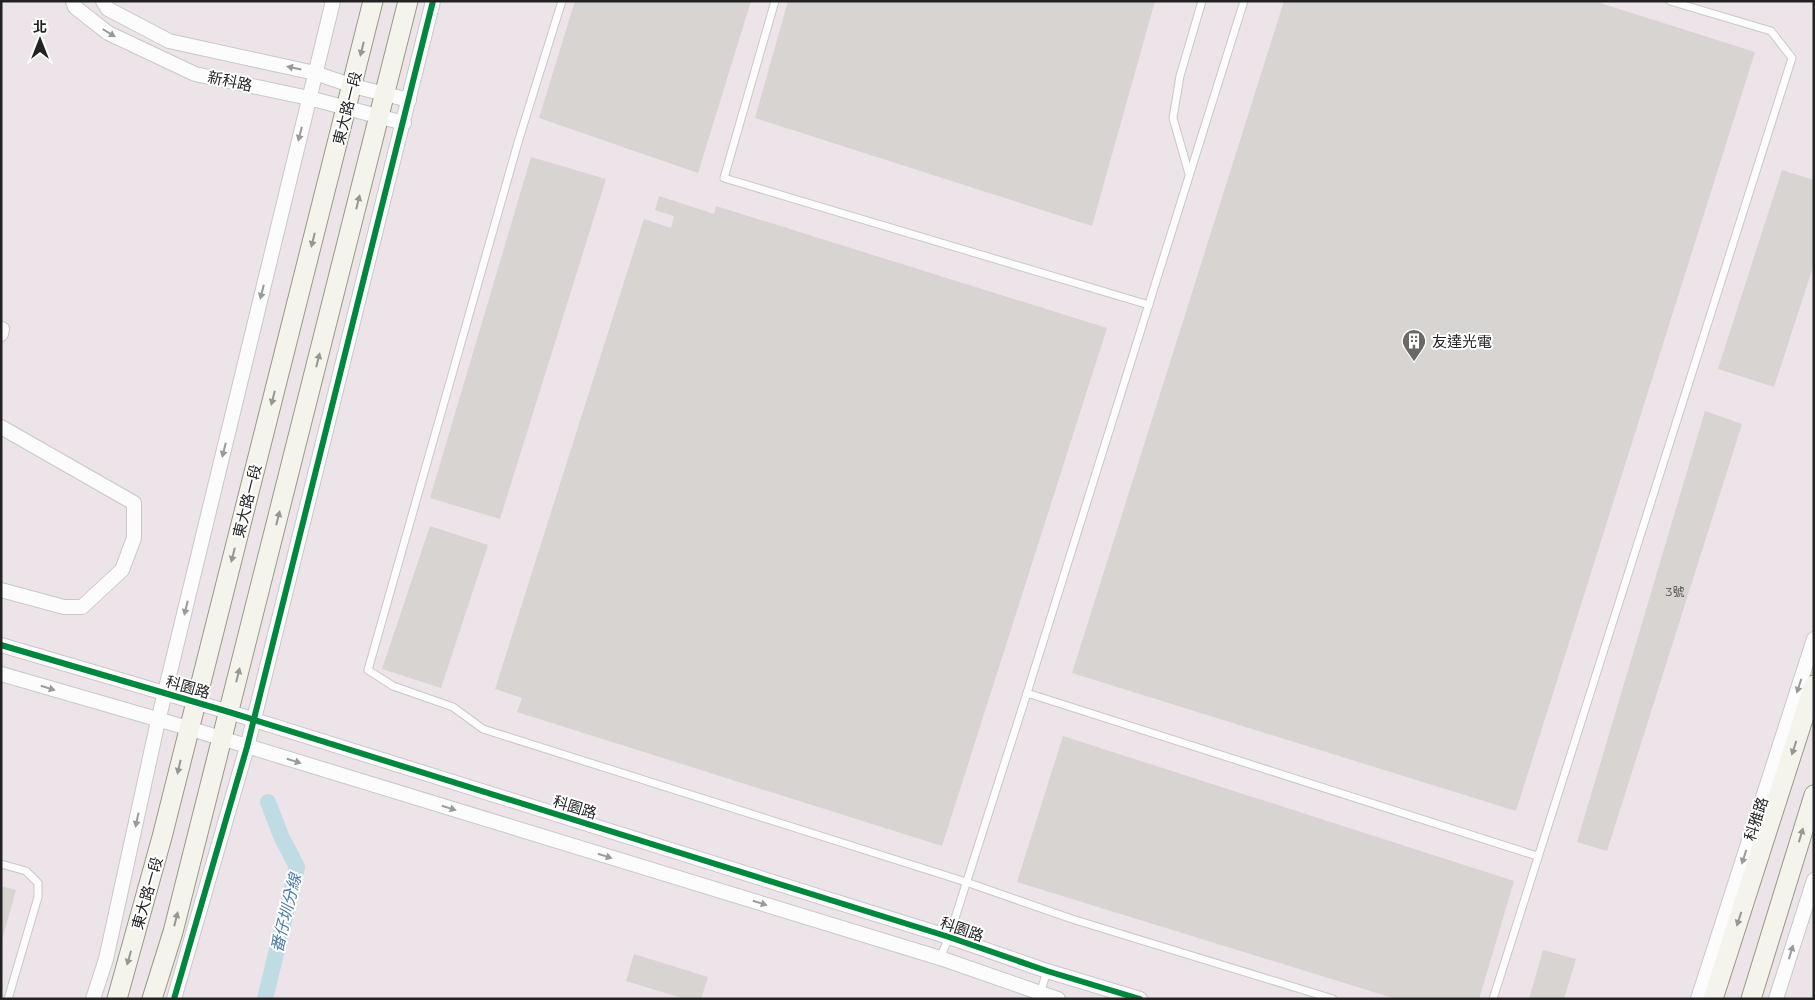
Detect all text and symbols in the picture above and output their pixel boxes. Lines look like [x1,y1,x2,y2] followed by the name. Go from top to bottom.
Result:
[15,15,65,65] north arrow
[33,18,47,36] text: 北
[102,28,116,37] one-way arrow
[358,41,366,56] one-way arrow
[287,64,302,72] one-way arrow
[206,67,254,95] street label: 新科路
[329,69,365,147] street label: 東大路一段
[296,126,304,141] one-way arrow
[354,195,362,210] one-way arrow
[309,233,317,248] one-way arrow
[258,284,266,299] one-way arrow
[1401,328,1427,362] building icon: 友達光電
[1432,332,1492,351] place label: 友達光電
[314,352,322,368] one-way arrow
[269,390,277,405] one-way arrow
[220,442,228,457] one-way arrow
[229,462,265,540] street label: 東大路一段
[274,510,282,525] one-way arrow
[229,548,237,563] one-way arrow
[1666,584,1684,599] house number: 3號
[182,600,190,615] one-way arrow
[234,668,242,683] one-way arrow
[164,672,212,702] street label: 科園路
[1795,679,1803,694] one-way arrow
[41,685,56,693] one-way arrow
[1789,741,1797,756] one-way arrow
[287,757,302,765] one-way arrow
[175,759,183,774] one-way arrow
[551,791,599,823] street label: 科園路
[1740,795,1772,843] street label: 科雅路
[442,805,457,813] one-way arrow
[132,812,140,828] one-way arrow
[1798,827,1806,842] one-way arrow
[1740,850,1747,865] one-way arrow
[597,852,612,860] one-way arrow
[128,854,166,932] street label: 東大路一段
[267,870,305,954] water label: 番仔圳分線
[753,900,768,908] one-way arrow
[172,911,180,926] one-way arrow
[1734,912,1742,927] one-way arrow
[938,913,986,945] street label: 科園路
[1788,945,1795,960] one-way arrow
[124,950,132,965] one-way arrow

